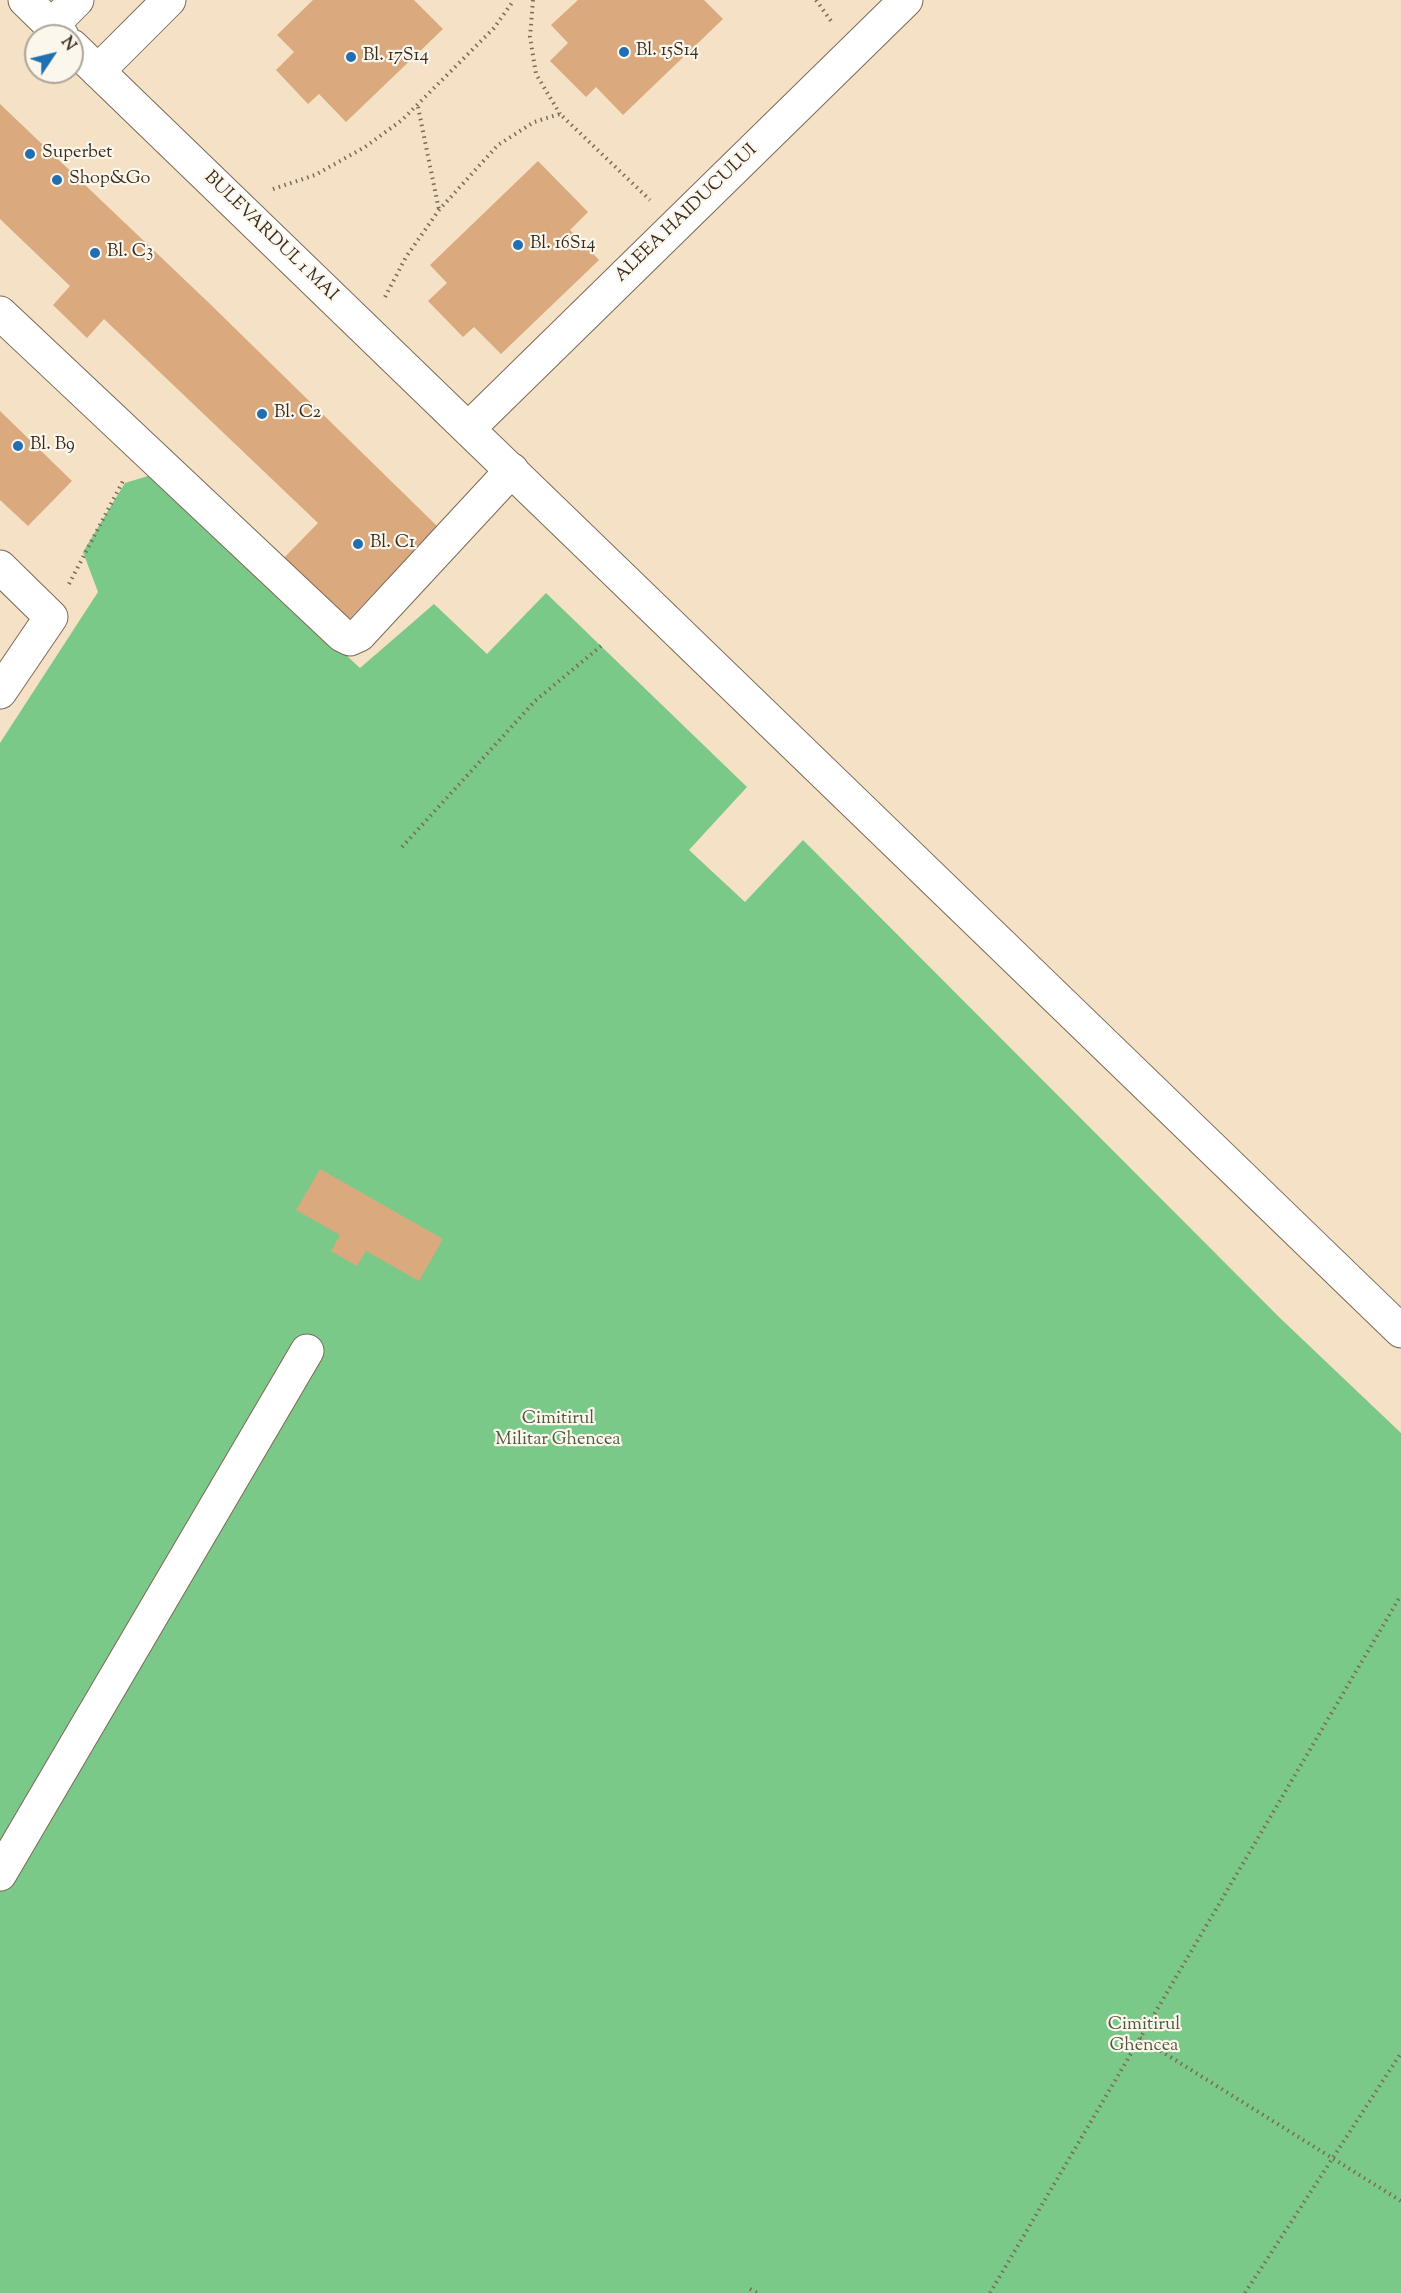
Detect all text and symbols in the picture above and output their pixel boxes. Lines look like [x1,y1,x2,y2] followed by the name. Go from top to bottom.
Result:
[24,24,84,84] north arrow
[54,33,81,56] text: N
[636,41,699,63] place label: Bl. 15S14
[617,45,631,59] marker: Bl. 15S14
[363,46,429,68] place label: Bl. 17S14
[344,50,358,64] marker: Bl. 17S14
[611,140,763,288] street label: ALEEA HAIDUCULUI
[42,143,112,165] place label: Superbet
[23,147,37,161] marker: Superbet
[199,167,341,307] street label: BULEVARDUL 1 MAI
[69,169,150,191] place label: Shop&Go
[50,173,64,187] marker: Shop&Go
[530,234,596,256] place label: Bl. 16S14
[511,238,525,252] marker: Bl. 16S14
[107,242,153,264] place label: Bl. C3
[88,246,102,260] marker: Bl. C3
[274,403,321,425] place label: Bl. C2
[255,407,269,421] marker: Bl. C2
[30,435,75,457] place label: Bl. B9
[11,439,25,453] marker: Bl. B9
[370,533,415,555] place label: Bl. C1
[351,537,365,551] marker: Bl. C1
[495,1409,621,1452] park label: Cimitirul Militar Ghencea
[1108,2015,1180,2058] park label: Cimitirul Ghencea

